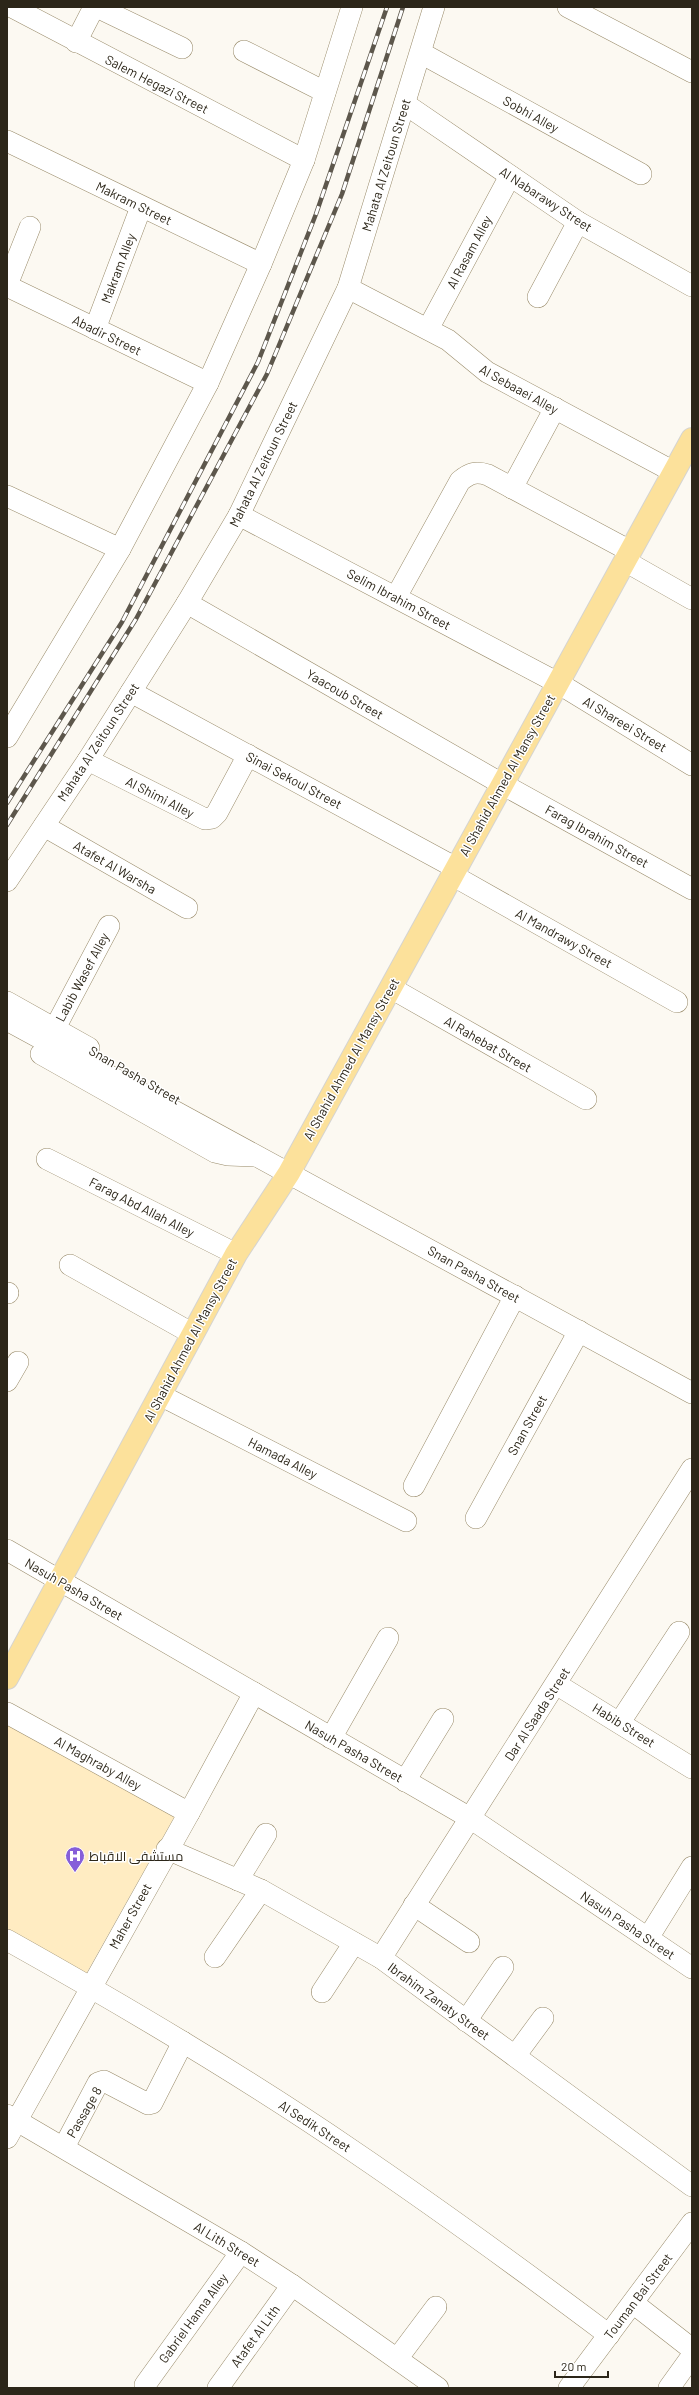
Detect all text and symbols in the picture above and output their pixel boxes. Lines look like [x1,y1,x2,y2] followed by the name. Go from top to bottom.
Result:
[103,51,211,117] street label: Salem Hegazi Street
[500,92,562,136] street label: Sobhi Alley
[358,97,414,233] street label: Mahata Al Zeitoun Street
[497,163,595,235] street label: Al Nabarawy Street
[93,178,175,228] street label: Makram Street
[443,213,495,291] street label: Al Rasam Alley
[97,231,139,305] street label: Makram Alley
[70,311,144,359] street label: Abadir Street
[477,361,561,417] street label: Al Sebaaei Alley
[226,398,300,530] street label: Mahata Al Zeitoun Street
[344,565,454,633] street label: Selim Ibrahim Street
[304,666,386,722] street label: Yaacoub Street
[54,680,142,804] street label: Mahata Al Zeitoun Street
[456,691,558,859] street label: Al Shahid Ahmed Al Mansy Street
[580,693,670,755] street label: Al Shareei Street
[243,748,345,812] street label: Sinai Sekoul Street
[123,773,197,821] street label: Al Shimi Alley
[543,801,651,871] street label: Farag Ibrahim Street
[71,837,159,897] street label: Atafet Al Warsha
[513,905,615,971] street label: Al Mandrawy Street
[52,930,112,1024] street label: Labib Wasef Alley
[300,975,402,1143] street label: Al Shahid Ahmed Al Mansy Street
[441,1012,535,1076] street label: Al Rahebat Street
[86,1042,184,1108] street label: Snan Pasha Street
[87,1174,197,1240] street label: Farag Abd Allah Alley
[425,1242,523,1306] street label: Snan Pasha Street
[140,1255,240,1425] street label: Al Shahid Ahmed Al Mansy Street
[504,1392,550,1458] street label: Snan Street
[246,1434,320,1482] street label: Hamada Alley
[22,1554,126,1624] street label: Nasuh Pasha Street
[501,1664,573,1764] street label: Dar Al Saada Street
[590,1699,658,1751] street label: Habib Street
[302,1716,406,1786] street label: Nasuh Pasha Street
[52,1733,144,1793] street label: Al Maghraby Alley
[64,1845,86,1873] hospital icon: مستشفى الاقباط
[89,1848,183,1864] place label: مستشفى الاقباط
[105,1880,155,1952] street label: Maher Street
[578,1887,678,1963] street label: Nasuh Pasha Street
[385,1959,493,2043] street label: Ibrahim Zanaty Street
[63,2084,105,2140] street label: Passage 8
[276,2097,354,2155] street label: Al Sedik Street
[191,2218,263,2270] street label: Al Lith Street
[600,2250,676,2342] street label: Touman Bai Street
[155,2270,231,2366] street label: Gabriel Hanna Alley
[227,2302,283,2370] street label: Atafet Al Lith
[555,2353,608,2379] scale bar
[561,2359,587,2373] text: 20 m

